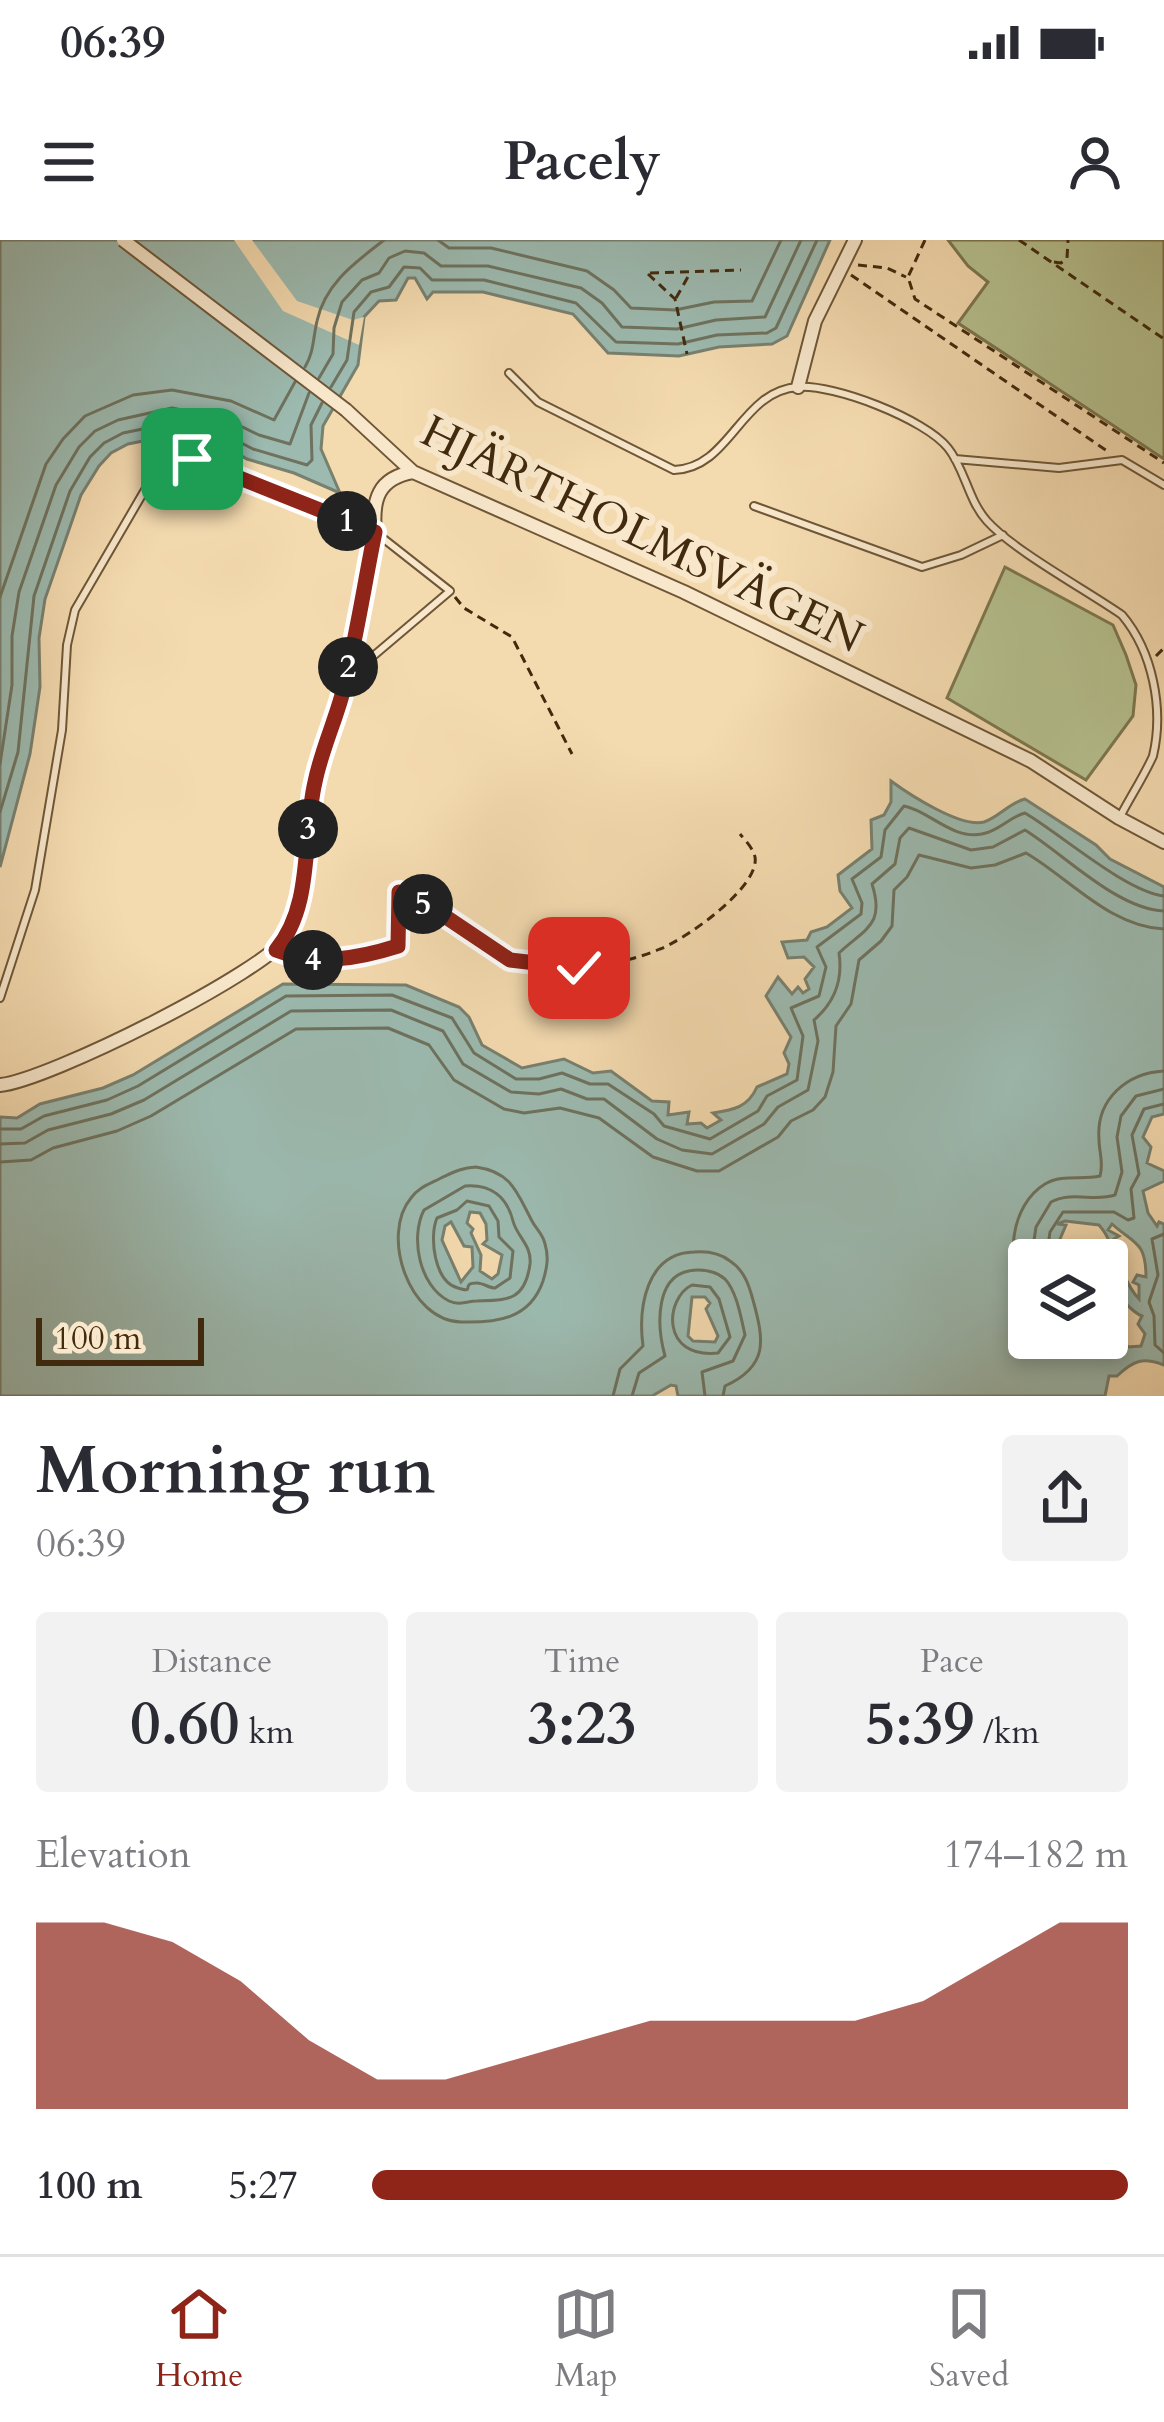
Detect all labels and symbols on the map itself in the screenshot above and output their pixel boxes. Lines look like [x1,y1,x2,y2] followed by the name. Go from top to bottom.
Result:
[411,401,873,668] street label: HJÄRTHOLMSVÄGEN
[141,408,243,510] pin
[317,491,377,551] pin: 1
[318,637,378,697] pin: 2
[278,799,338,859] pin: 3
[393,874,453,934] pin: 5
[528,917,630,1019] pin
[283,930,343,990] pin: 4
[36,1312,204,1365] scale bar

